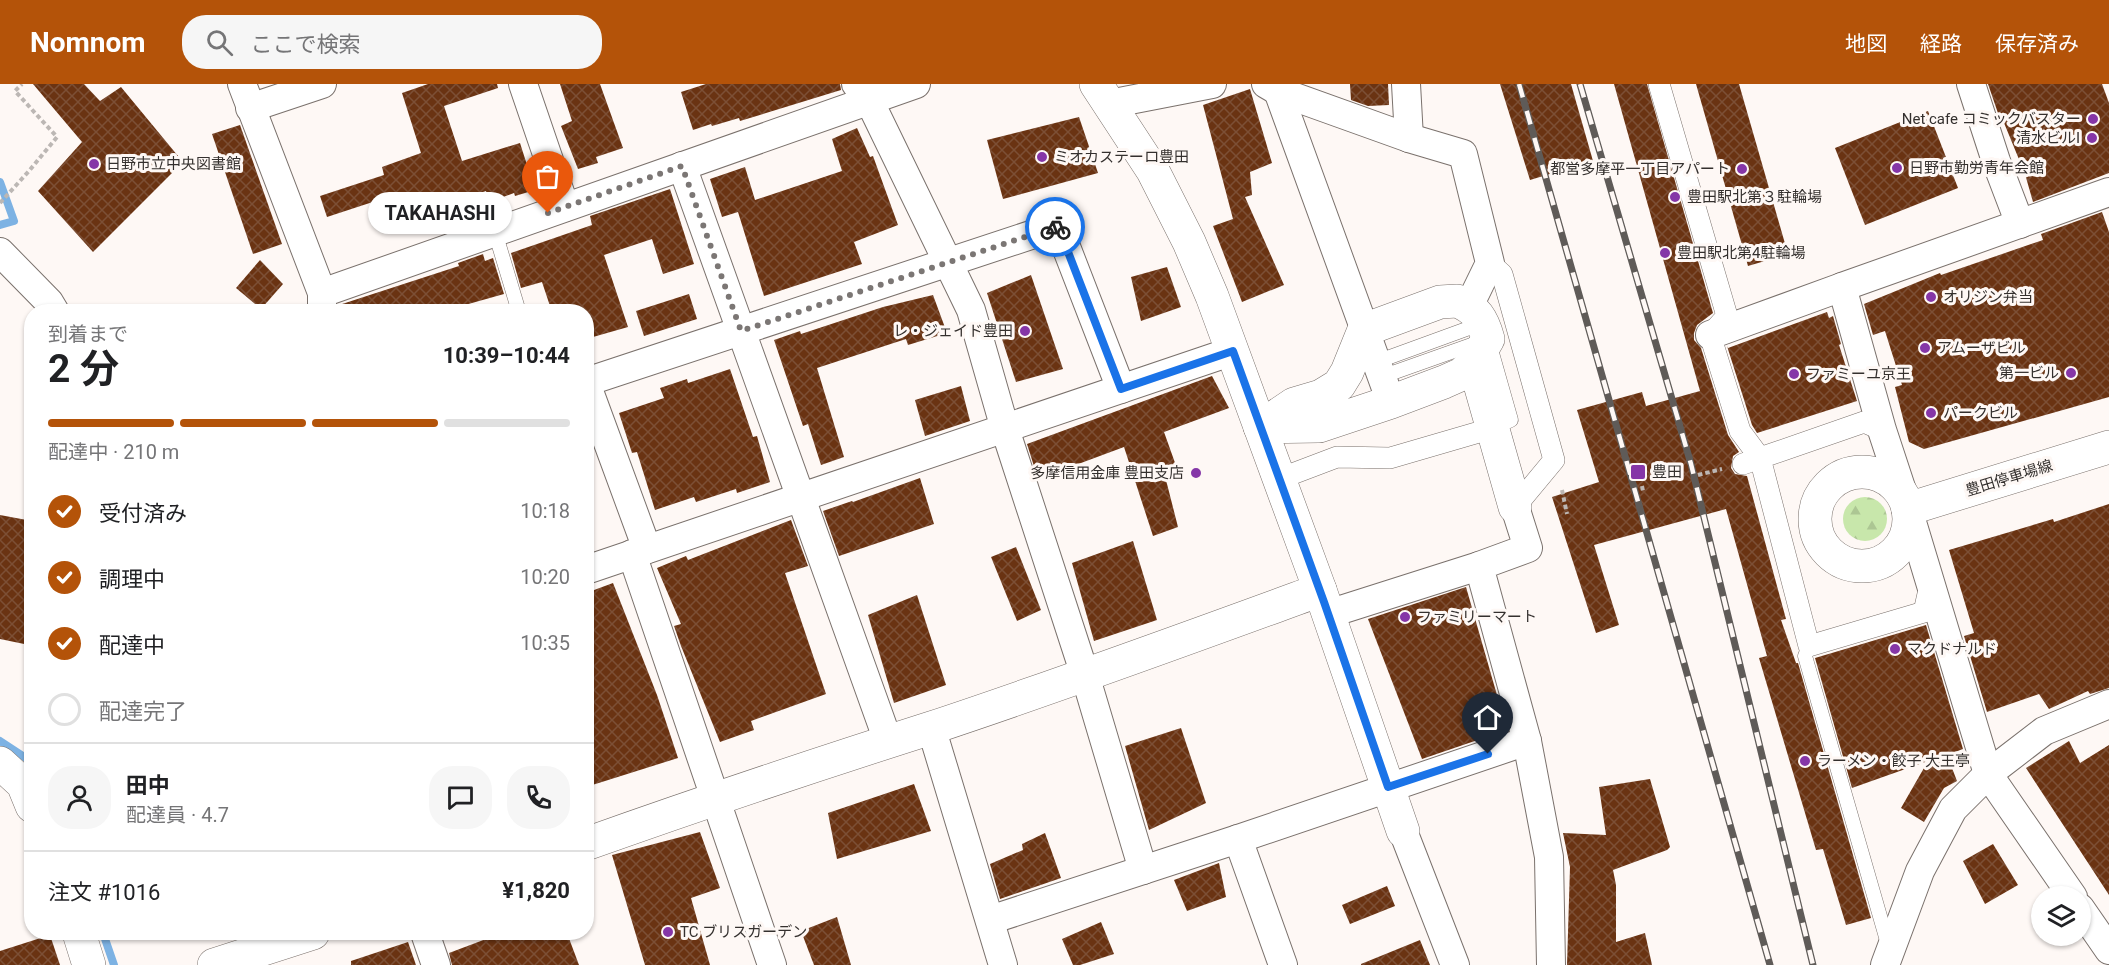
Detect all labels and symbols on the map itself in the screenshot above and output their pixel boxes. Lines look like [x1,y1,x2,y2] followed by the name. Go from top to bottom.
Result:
[1902,110,2081,128] place label: Net cafe コミックバスター
[2086,112,2100,126] marker: Net cafe コミックバスター
[2016,129,2080,147] place label: 清水ビルI
[2085,131,2099,145] marker: 清水ビルI
[1054,148,1189,166] place label: ミオカステーロ豊田
[1035,150,1049,164] marker: ミオカステーロ豊田
[522,151,573,213] pin
[106,155,241,173] place label: 日野市立中央図書館
[87,157,101,171] marker: 日野市立中央図書館
[1909,159,2044,177] place label: 日野市勤労青年会館
[1550,160,1730,178] place label: 都営多摩平一丁目アパート
[1890,161,1904,175] marker: 日野市勤労青年会館
[1735,162,1749,176] marker: 都営多摩平一丁目アパート
[1687,188,1822,206] place label: 豊田駅北第３駐輪場
[1668,190,1682,204] marker: 豊田駅北第３駐輪場
[368,192,512,234] callout: TAKAHASHI
[1025,197,1085,257] courier
[1677,244,1805,262] place label: 豊田駅北第4駐輪場
[1658,246,1672,260] marker: 豊田駅北第4駐輪場
[1943,288,2033,306] place label: オリジン弁当
[1924,290,1938,304] marker: オリジン弁当
[893,322,1013,340] place label: レ・ジェイド豊田
[1018,324,1032,338] marker: レ・ジェイド豊田
[1937,339,2026,357] place label: アムーザビル
[1918,341,1932,355] marker: アムーザビル
[1999,364,2059,382] place label: 第一ビル
[1806,365,1911,383] place label: ファミーユ京王
[2064,366,2078,380] marker: 第一ビル
[1787,367,1801,381] marker: ファミーユ京王
[1943,404,2018,422] place label: パークビル
[1924,406,1938,420] marker: パークビル
[1963,456,2055,500] street label: 豊田停車場線
[1629,463,1647,481] marker: 豊田
[1652,463,1682,481] place label: 豊田
[1030,464,1184,482] place label: 多摩信用金庫 豊田支店
[1189,466,1203,480] marker: 多摩信用金庫 豊田支店
[1417,608,1537,626] place label: ファミリーマート
[1398,610,1412,624] marker: ファミリーマート
[1907,640,1997,658] place label: マクドナルド
[1888,642,1902,656] marker: マクドナルド
[1462,692,1513,754] pin
[1817,752,1970,770] place label: ラーメン・餃子 大王亭
[1798,754,1812,768] marker: ラーメン・餃子 大王亭
[680,923,807,941] place label: TC ブリスガーデン
[661,925,675,939] marker: TC ブリスガーデン

